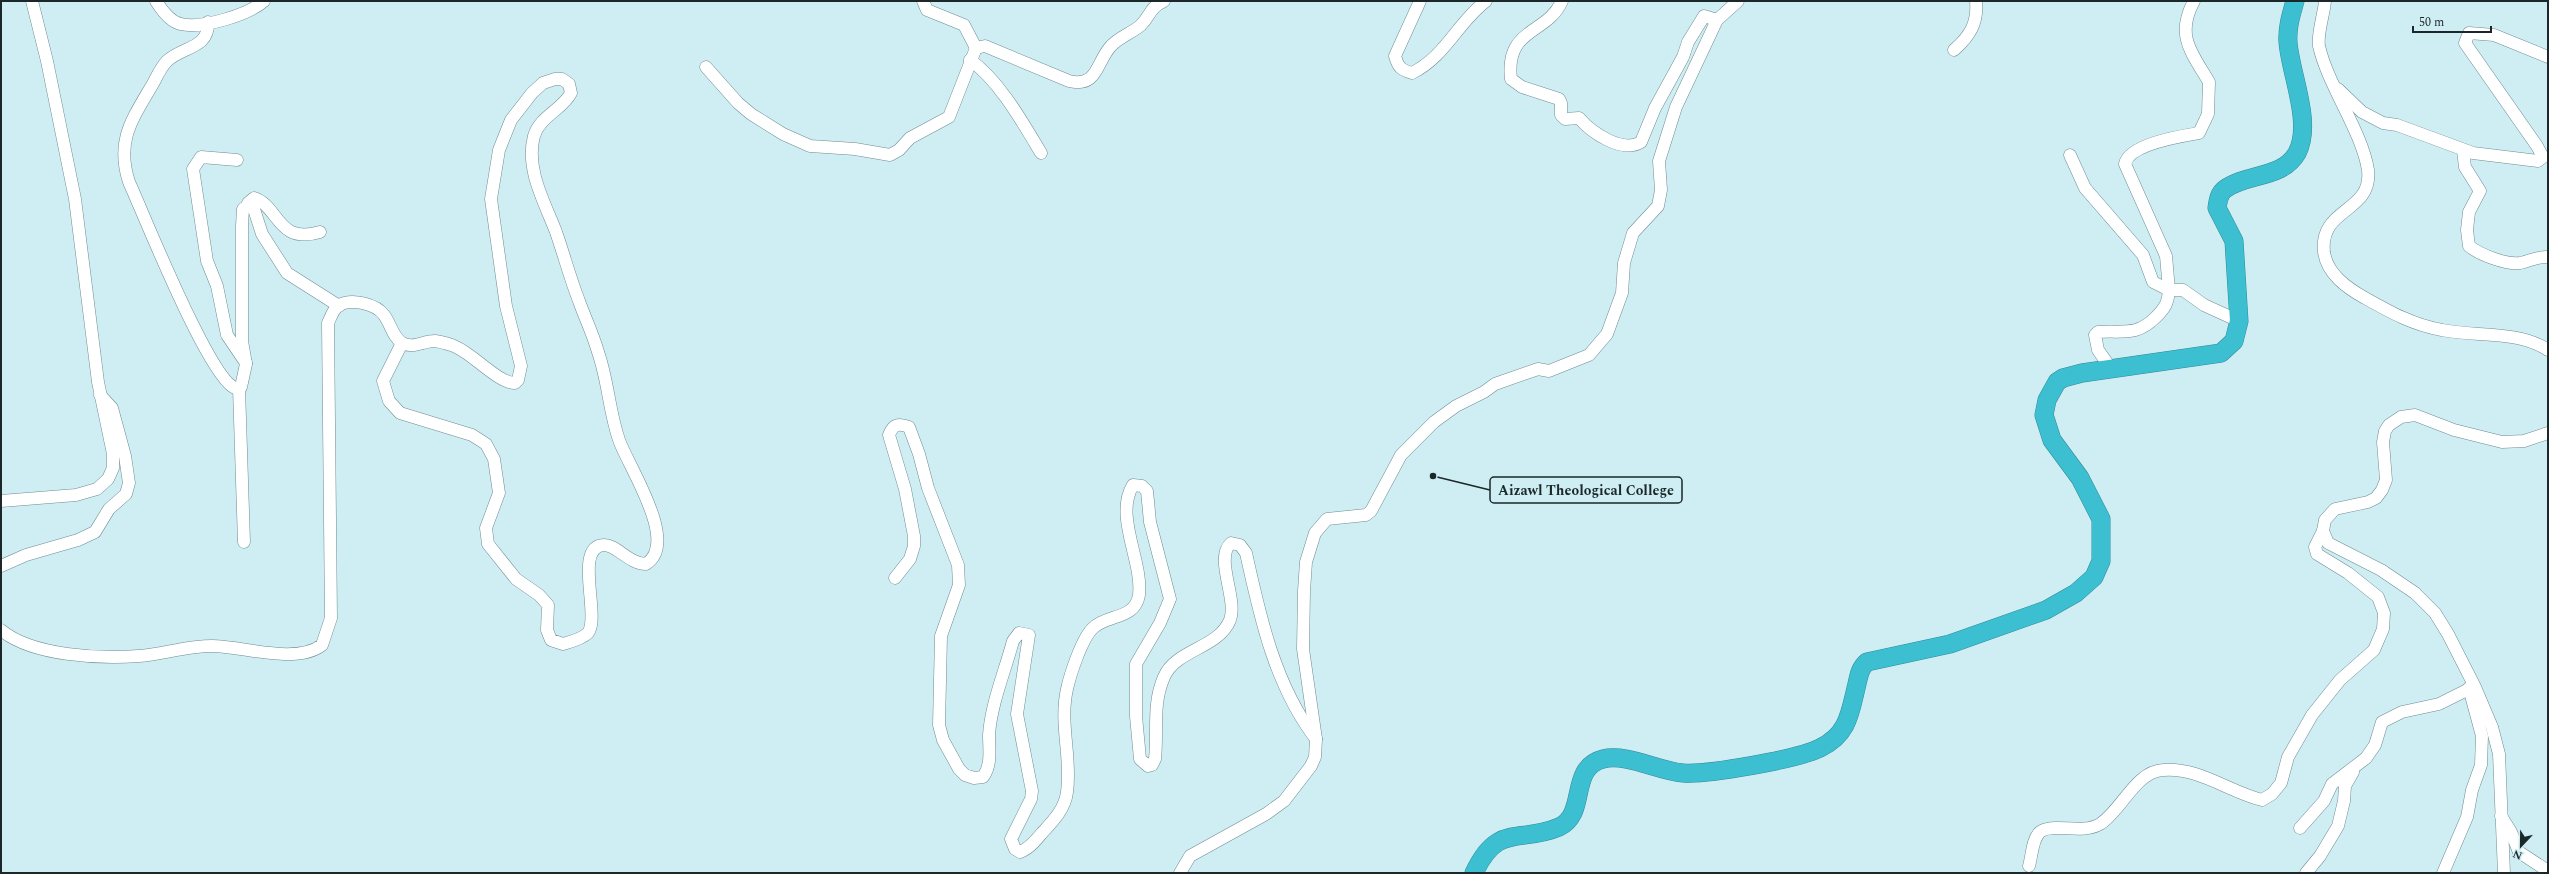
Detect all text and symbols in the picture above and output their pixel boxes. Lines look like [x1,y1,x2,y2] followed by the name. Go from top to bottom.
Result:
[2413,8,2491,34] scale bar
[2419,13,2444,32] text: 50 m
[1490,477,1682,503] callout: Aizawl Theological College
[1498,480,1674,501] text: Aizawl Theological College
[2501,826,2541,866] north arrow
[2510,845,2525,864] text: N

